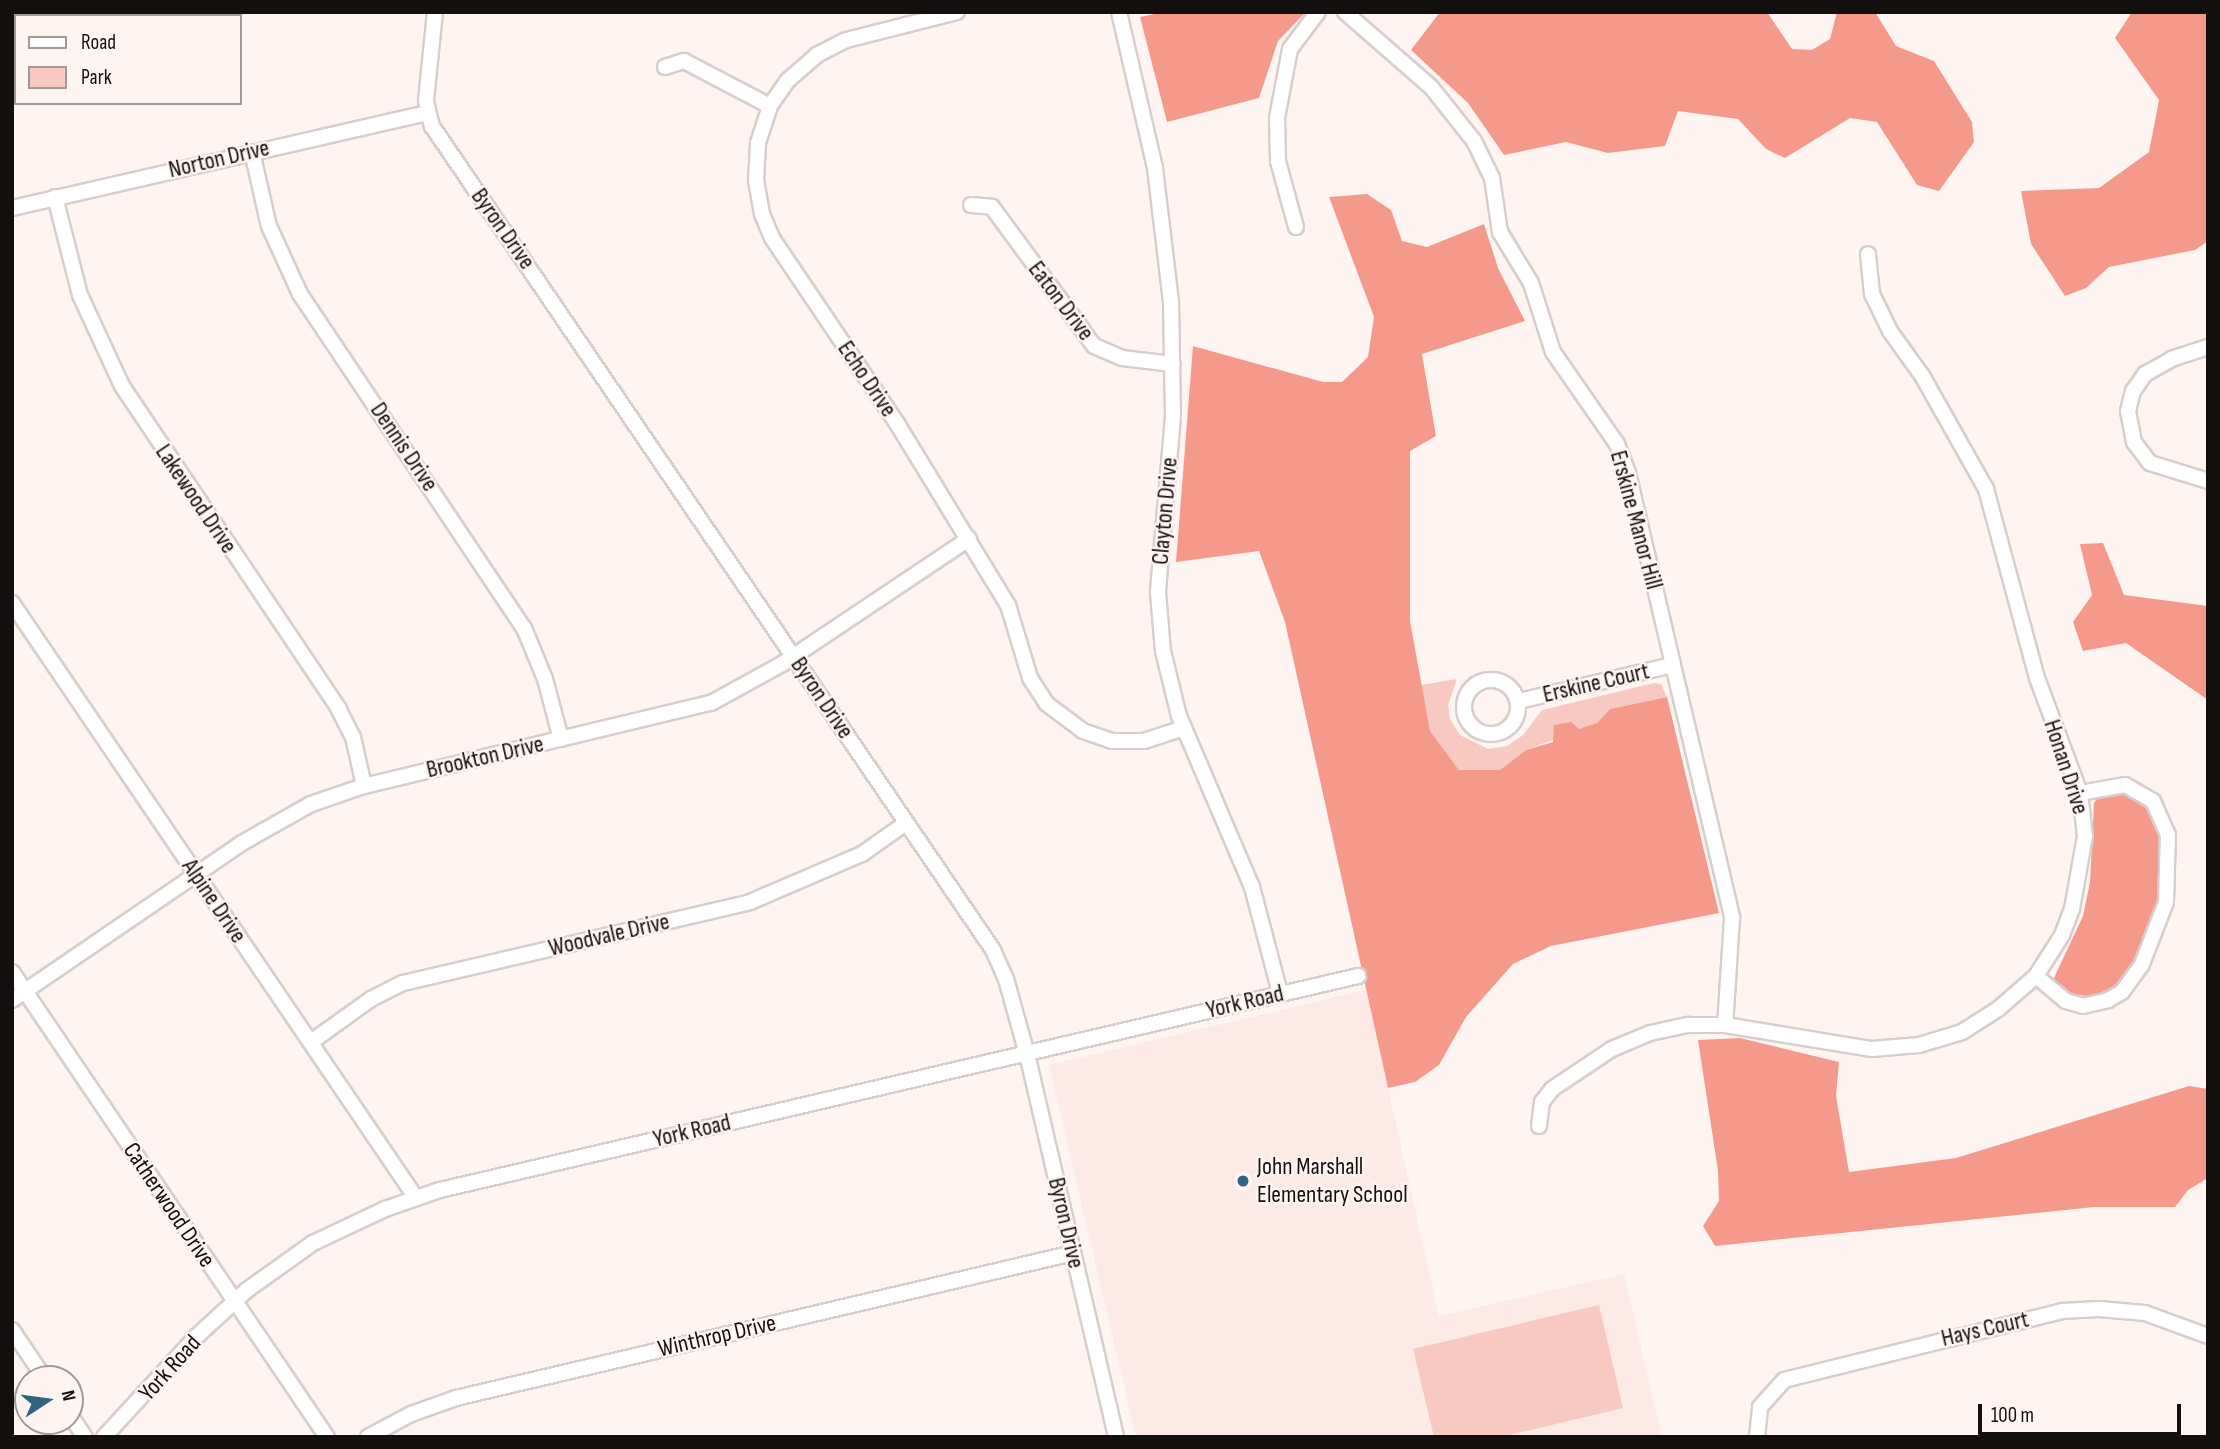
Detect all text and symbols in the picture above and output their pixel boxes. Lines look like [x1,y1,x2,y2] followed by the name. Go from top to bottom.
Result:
[14,14,242,105] legend
[81,30,116,55] text: Road
[81,65,112,90] text: Park
[166,133,272,185] street label: Norton Drive
[465,183,541,275] street label: Byron Drive
[1022,256,1100,346] street label: Eaton Drive
[831,336,903,422] street label: Echo Drive
[364,397,444,497] street label: Dennis Drive
[149,439,243,559] street label: Lakewood Drive
[1604,447,1668,593] street label: Erskine Manor Hill
[1146,456,1184,566] street label: Clayton Drive
[784,652,860,744] street label: Byron Drive
[1540,657,1652,709] street label: Erskine Court
[2037,716,2095,818] street label: Honan Drive
[424,730,546,784] street label: Brookton Drive
[175,854,253,948] street label: Alpine Drive
[546,907,672,963] street label: Woodvale Drive
[1203,979,1287,1025] street label: York Road
[650,1108,734,1154] street label: York Road
[117,1137,221,1273] street label: Catherwood Drive
[1257,1153,1408,1209] place label: John Marshall Elementary School
[1235,1173,1251,1189] marker: John Marshall Elementary School
[1042,1175,1090,1271] street label: Byron Drive
[1938,1305,2032,1353] street label: Hays Court
[655,1308,779,1364] street label: Winthrop Drive
[133,1329,207,1407] street label: York Road
[14,1365,84,1435] north arrow
[56,1388,80,1403] text: N
[1982,1390,2185,1434] scale bar
[1991,1403,2034,1428] text: 100 m

